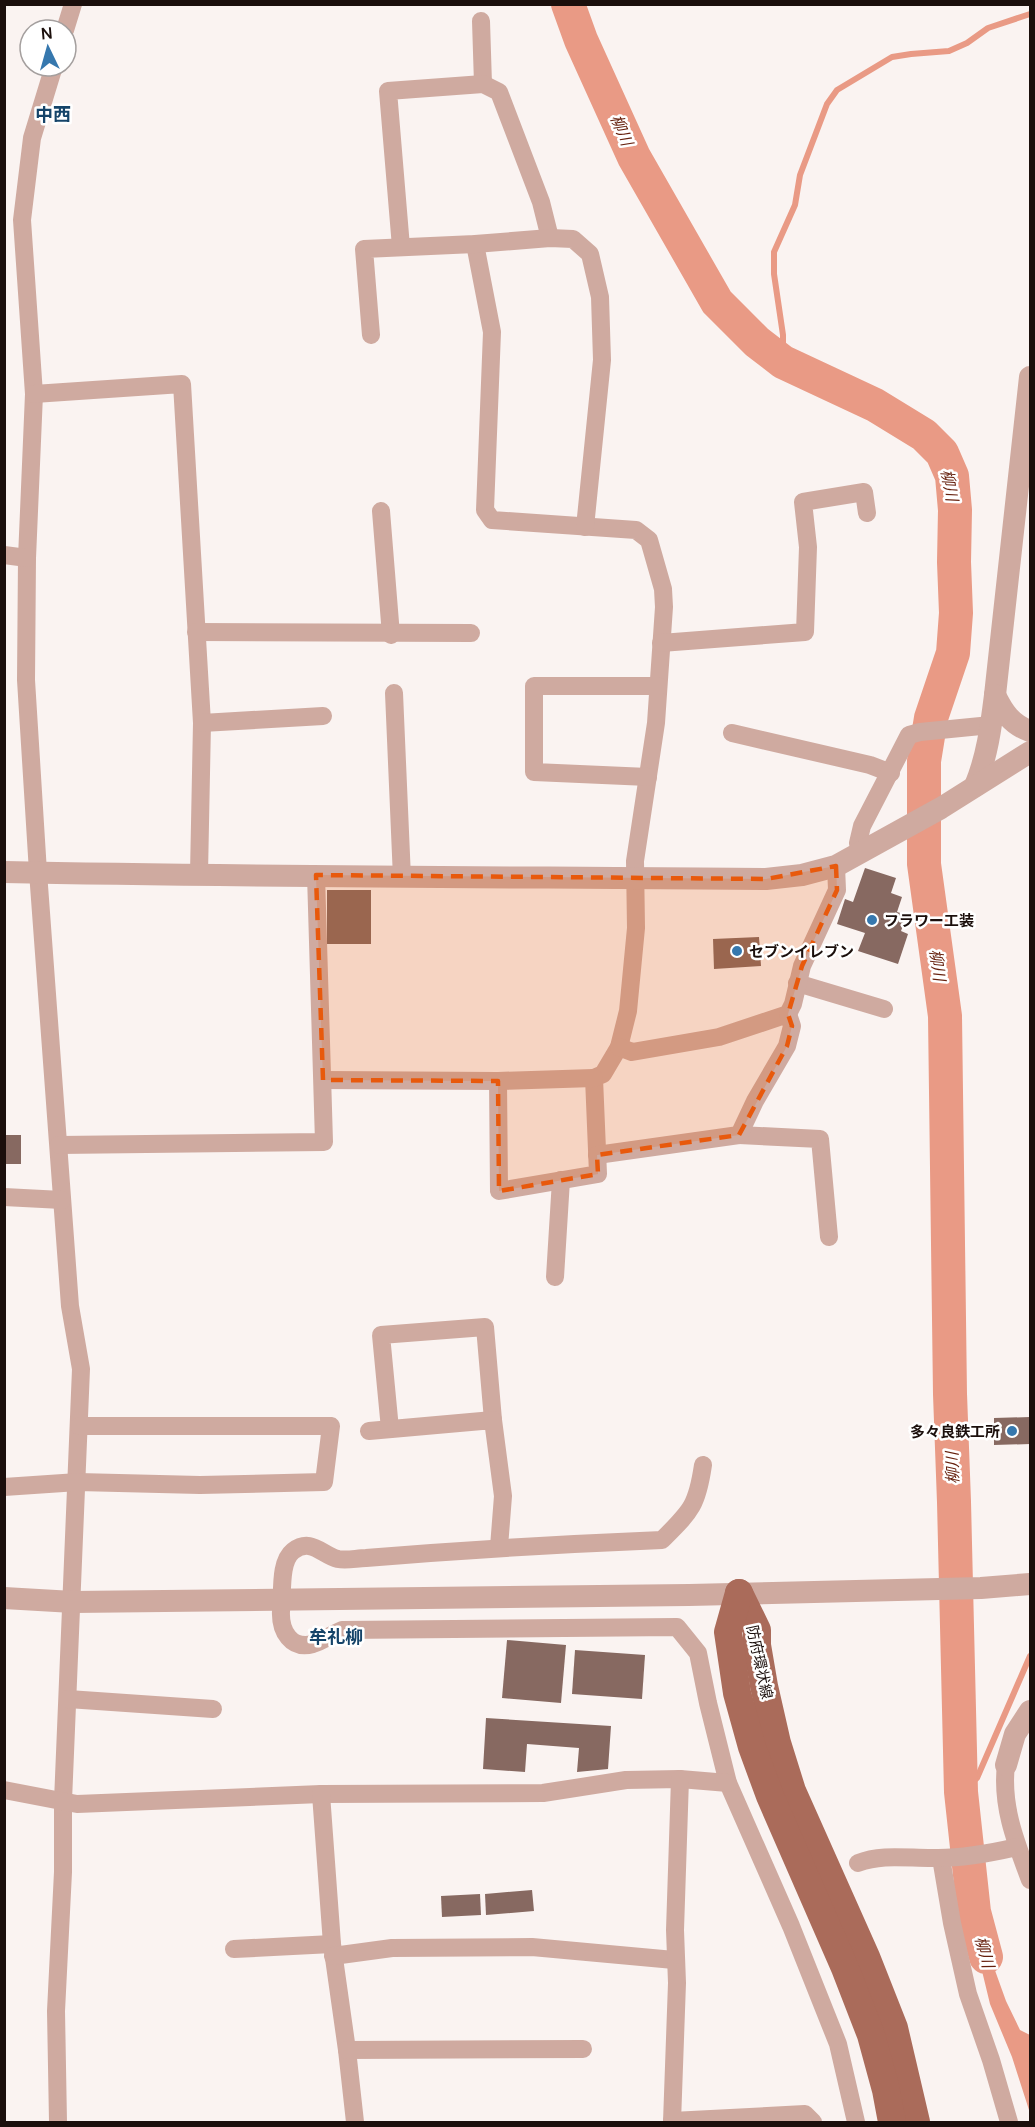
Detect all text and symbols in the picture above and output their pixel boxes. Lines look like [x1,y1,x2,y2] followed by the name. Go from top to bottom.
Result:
[18,18,78,78] north arrow
[40,22,53,45] text: N
[35,102,71,126] district label: 中西
[606,111,639,151] water label: 柳川
[936,467,964,505] water label: 柳川
[884,910,974,931] place label: フラワー工装
[865,913,879,927] marker: フラワー工装
[749,941,854,962] place label: セブンイレブン
[730,944,744,958] marker: セブンイレブン
[925,948,951,984] water label: 柳川
[910,1421,1000,1442] place label: 多々良鉄工所
[1005,1424,1019,1438] marker: 多々良鉄工所
[940,1450,964,1484] water label: 柳川
[742,1623,778,1701] street label: 防府環状線
[309,1624,363,1648] district label: 牟礼柳
[970,1934,1000,1972] water label: 柳川

